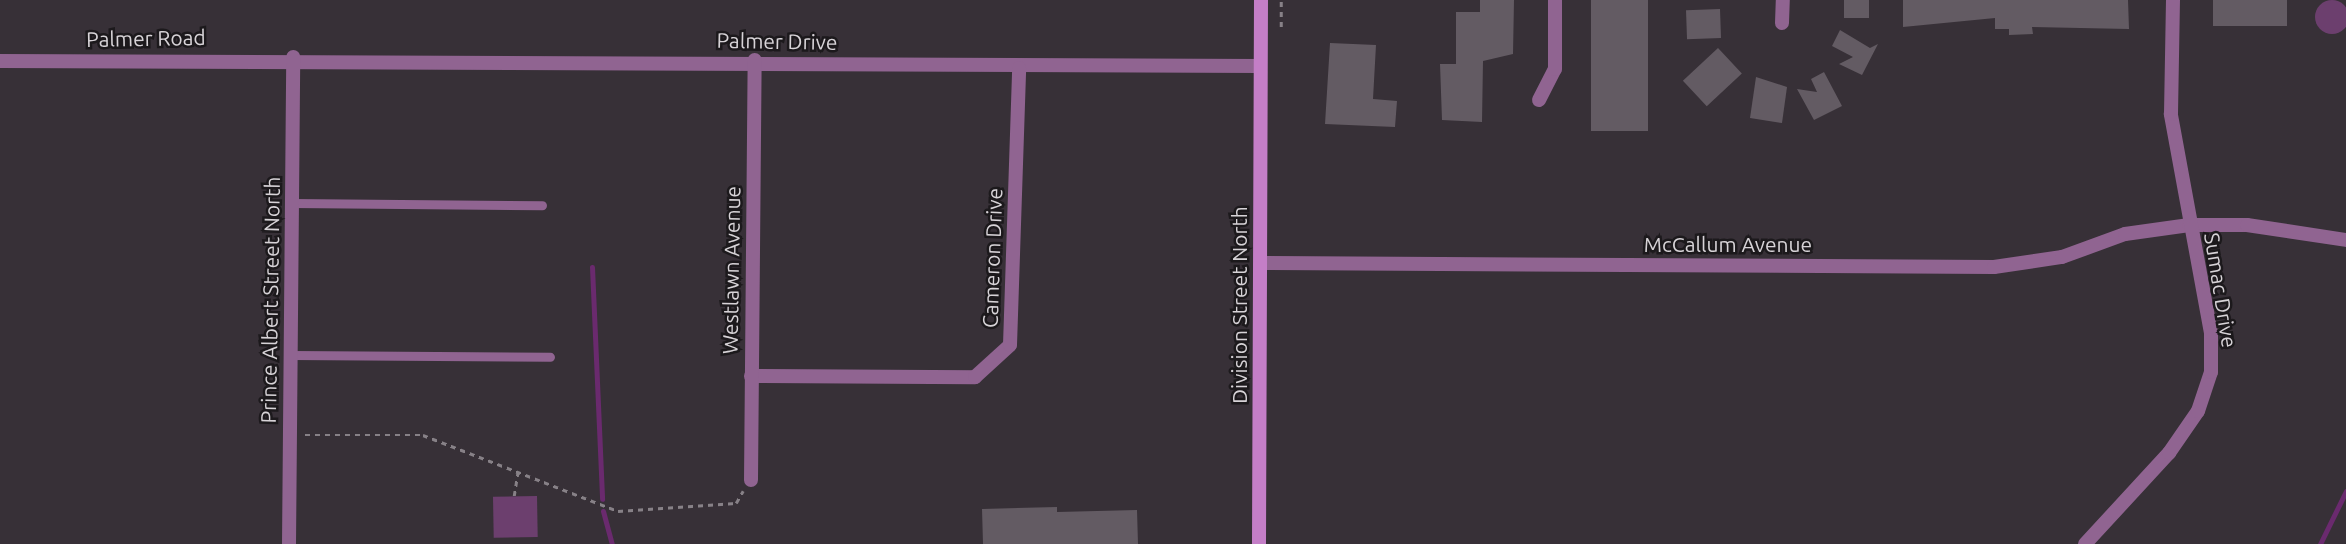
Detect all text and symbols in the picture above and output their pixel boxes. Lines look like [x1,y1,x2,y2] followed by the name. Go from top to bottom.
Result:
[86,24,206,52] street label: Palmer Road
[716,27,838,55] street label: Palmer Drive
[255,176,285,424] street label: Prince Albert Street North
[717,186,745,354] street label: Westlawn Avenue
[977,188,1007,328] street label: Cameron Drive
[1226,206,1252,404] street label: Division Street North
[1644,231,1812,257] street label: McCallum Avenue
[2199,231,2243,349] street label: Sumac Drive

